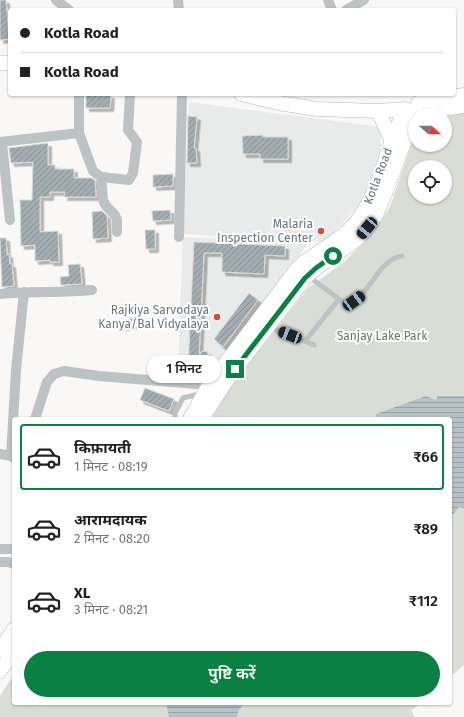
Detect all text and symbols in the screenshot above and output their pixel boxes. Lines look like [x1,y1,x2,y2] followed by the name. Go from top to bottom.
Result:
[44,24,119,42] text: Kotla Road
[44,63,119,81] text: Kotla Road
[408,108,452,152] north arrow
[408,108,452,204] map controls
[361,146,395,206] street label: Kotla Road
[408,160,452,204] button: locate
[355,215,379,241] car
[217,217,313,245] place label: Malaria Inspection Center
[316,226,326,236] marker: Malaria Inspection Center
[324,247,342,265] route start
[341,289,367,313] car
[98,303,209,331] place label: Rajkiya Sarvodaya Kanya/Bal Vidyalaya
[212,312,222,322] marker: Rajkiya Sarvodaya Kanya/Bal Vidyalaya
[277,325,303,345] car
[337,329,428,343] park label: Sanjay Lake Park
[147,355,221,383] callout: 1 मिनट
[226,360,244,378] route end
[166,361,202,376] text: 1 मिनट
[26,439,62,475] icon: car
[74,439,131,457] text: किफ़ायती
[413,448,438,466] text: ₹66
[74,459,147,474] text: 1 मिनट · 08:19
[26,511,62,547] icon: car
[74,511,147,529] text: आरामदायक
[413,520,438,538] text: ₹89
[74,531,150,546] text: 2 मिनट · 08:20
[26,583,62,619] icon: car
[74,584,90,602] text: XL
[409,592,438,610] text: ₹112
[74,602,148,617] text: 3 मिनट · 08:21
[24,651,440,697] button: पुष्टि करें

